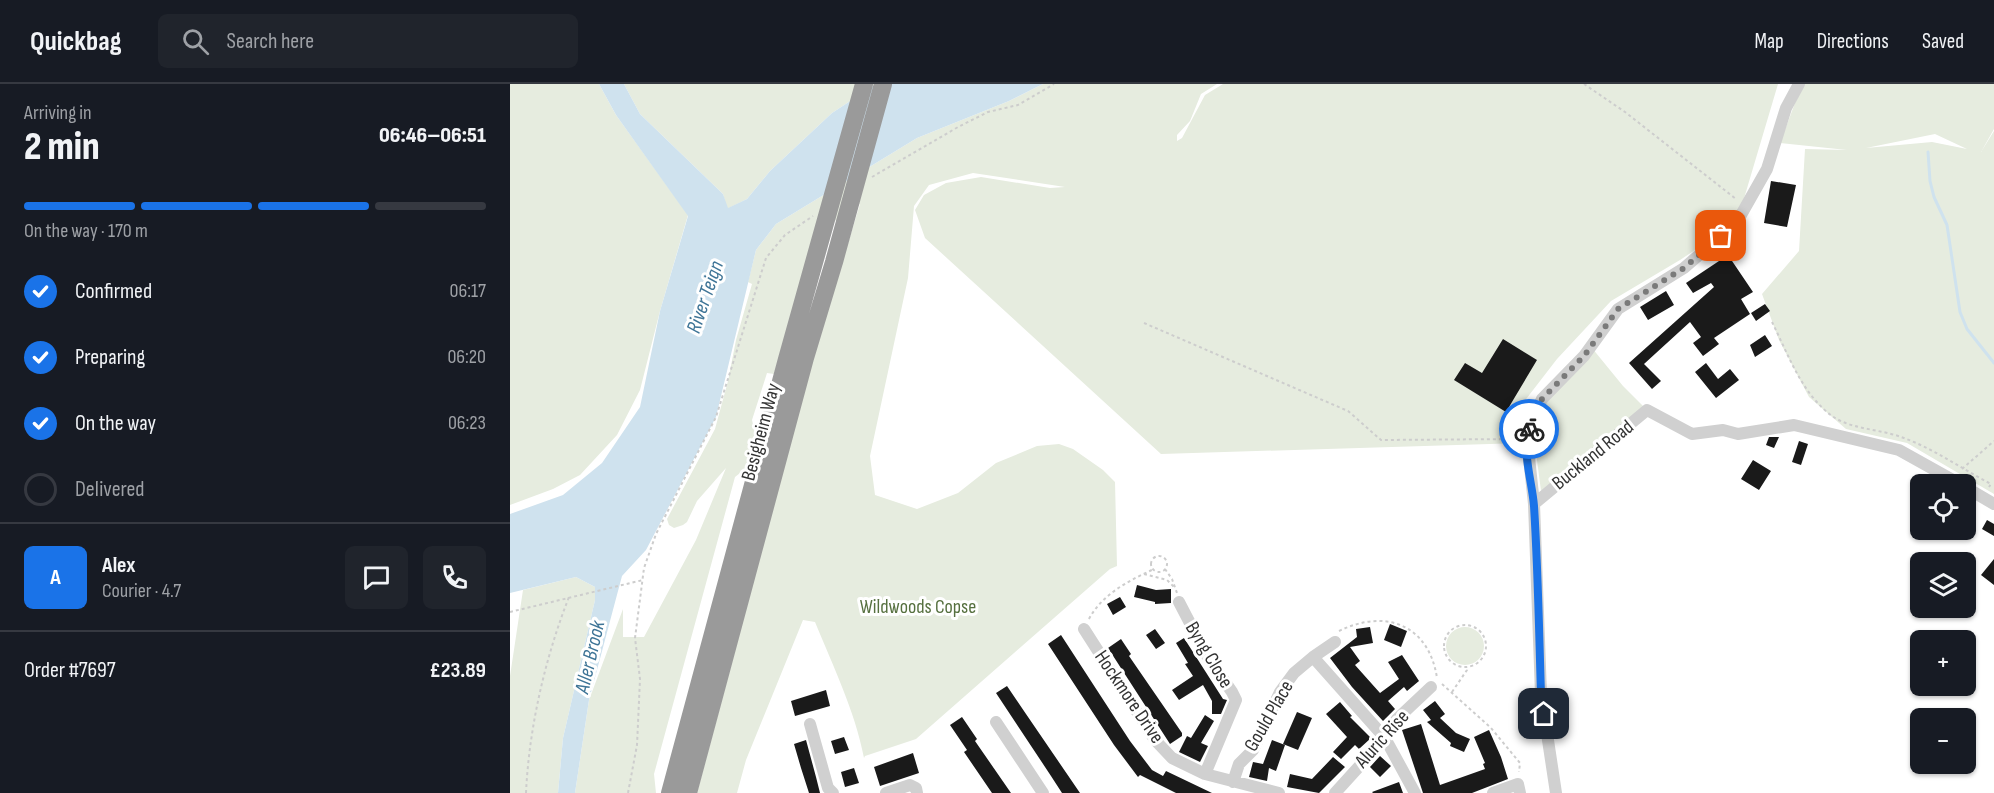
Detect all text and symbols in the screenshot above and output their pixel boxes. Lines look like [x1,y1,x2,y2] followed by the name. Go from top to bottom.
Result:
[158,14,578,68] search box
[30,25,122,58] text: Quickbag
[179,25,212,58] icon: search
[227,28,314,55] text: Search here
[1754,29,1784,54] text: Map
[1817,29,1889,54] text: Directions
[1922,29,1964,54] text: Saved
[24,101,92,125] text: Arriving in
[379,122,486,149] text: 06:46–06:51
[24,124,100,171] text: 2 min
[1695,210,1746,261] pin
[24,219,148,243] text: On the way · 170 m
[1704,219,1737,252] icon: bag
[681,257,729,336] water label: River Teign
[24,275,57,308] icon: check
[75,278,152,305] text: Confirmed
[450,279,486,303] text: 06:17
[24,341,57,374] icon: check
[75,344,145,371] text: Preparing
[447,345,486,369] text: 06:20
[736,380,786,483] street label: Besigheim Way
[1499,399,1559,459] courier
[24,407,57,440] icon: check
[75,410,156,437] text: On the way
[448,411,486,435] text: 06:23
[1513,413,1546,446] icon: bike
[1547,415,1639,495] street label: Buckland Road
[1910,474,1976,774] map controls
[1910,474,1976,540] button: locate
[75,476,144,503] text: Delivered
[345,546,408,609] button: chat
[423,546,486,609] button: phone
[102,552,135,579] text: Alex
[1910,552,1976,618] button: layers
[50,564,61,591] text: A
[102,579,181,603] text: Courier · 4.7
[860,595,976,619] park label: Wildwoods Copse
[569,617,611,697] water label: Aller Brook
[1180,617,1238,693] street label: Byng Close
[1910,630,1976,696] button: +
[1089,646,1169,748] street label: Hockmore Drive
[24,657,115,684] text: Order #7697
[429,657,486,684] text: £23.89
[1239,676,1299,756] street label: Gould Place
[1518,688,1569,739] pin
[1527,697,1560,730] icon: home
[1349,705,1414,774] street label: Aluric Rise
[1910,708,1976,774] button: −

